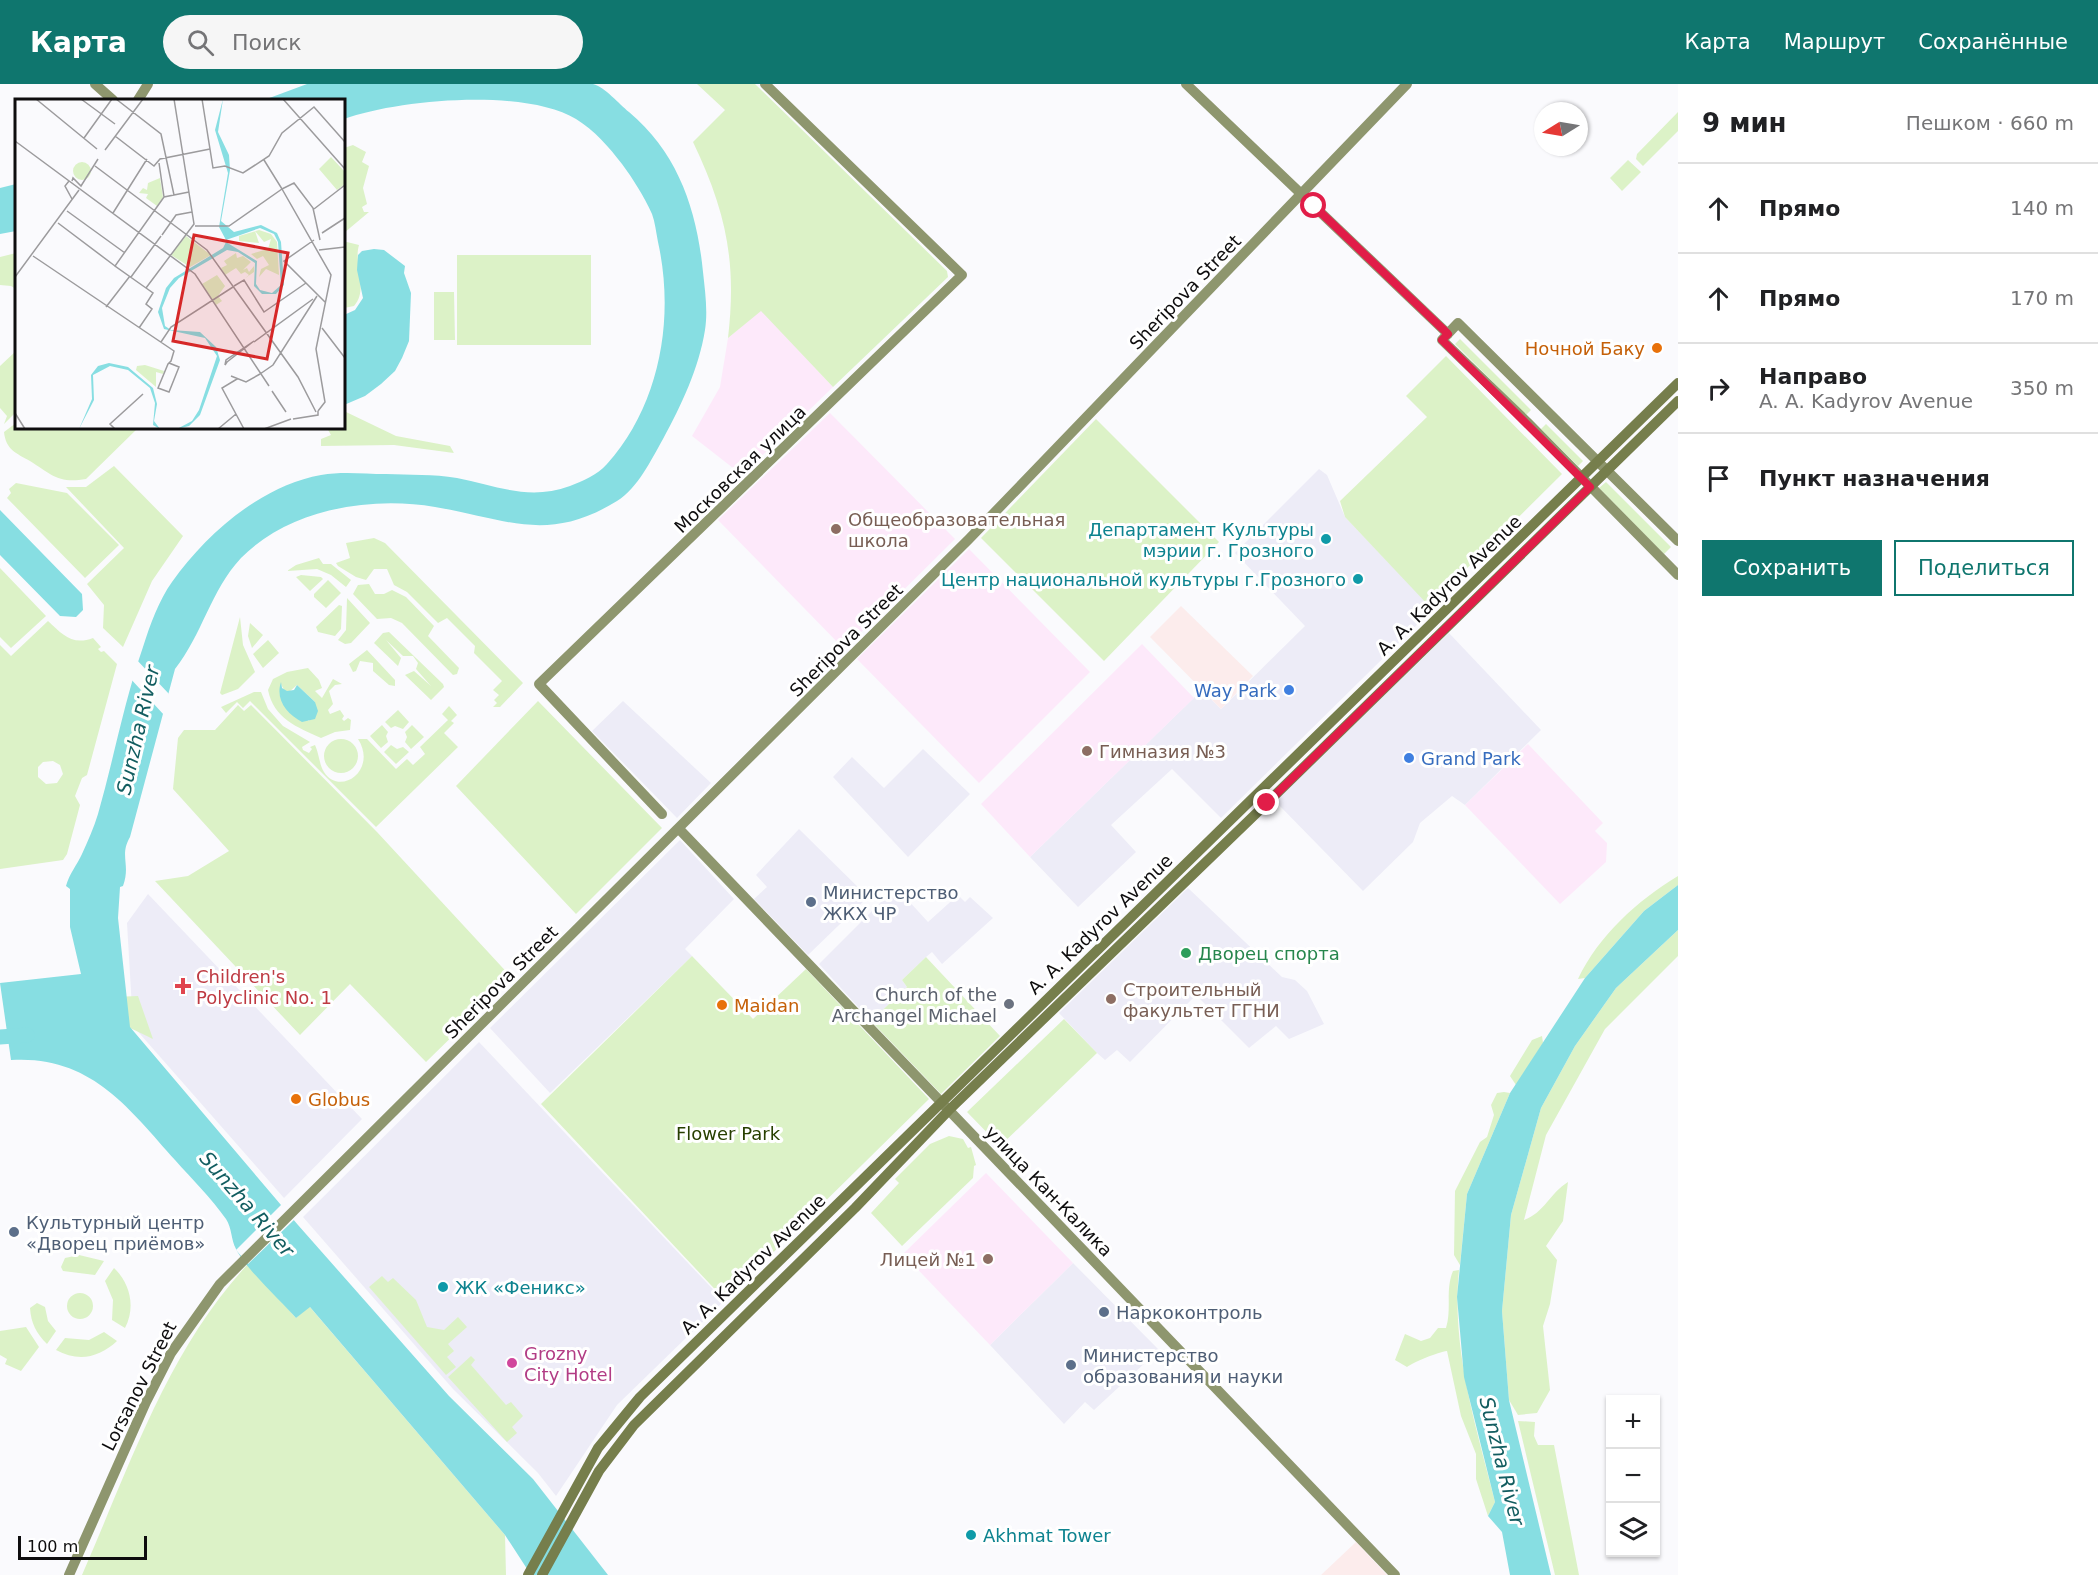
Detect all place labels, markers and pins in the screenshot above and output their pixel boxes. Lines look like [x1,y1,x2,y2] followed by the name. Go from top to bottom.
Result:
[1525,338,1645,359] place label: Ночной Баку
[1650,341,1664,355] marker: Ночной Баку
[848,509,1065,551] place label: Общеобразовательная школа
[1088,519,1314,561] place label: Департамент Культуры мэрии г. Грозного
[829,522,843,536] marker: Общеобразовательная школа
[1319,532,1333,546] marker: Департамент Культуры мэрии г. Грозного
[941,569,1346,590] place label: Центр национальной культуры г.Грозного
[1351,572,1365,586] marker: Центр национальной культуры г.Грозного
[1194,680,1278,701] place label: Way Park
[1282,683,1296,697] marker: Way Park
[1099,741,1226,762] place label: Гимназия №3
[1080,744,1094,758] marker: Гимназия №3
[1421,748,1521,769] place label: Grand Park
[1402,751,1416,765] marker: Grand Park
[823,882,959,924] place label: Министерство ЖКХ ЧР
[804,895,818,909] marker: Министерство ЖКХ ЧР
[1198,943,1340,964] place label: Дворец спорта
[1179,946,1193,960] marker: Дворец спорта
[196,966,332,1008] place label: Children's Polyclinic No. 1
[174,977,192,995] marker: Children's Polyclinic No. 1
[1123,979,1280,1021] place label: Строительный факультет ГГНИ
[832,984,997,1026] place label: Church of the Archangel Michael
[1104,992,1118,1006] marker: Строительный факультет ГГНИ
[734,995,799,1016] place label: Maidan
[1002,997,1016,1011] marker: Church of the Archangel Michael
[715,998,729,1012] marker: Maidan
[308,1089,370,1110] place label: Globus
[289,1092,303,1106] marker: Globus
[26,1212,205,1254] place label: Культурный центр «Дворец приёмов»
[7,1225,21,1239] marker: Культурный центр «Дворец приёмов»
[880,1249,976,1270] place label: Лицей №1
[981,1252,995,1266] marker: Лицей №1
[455,1277,586,1298] place label: ЖК «Феникс»
[436,1280,450,1294] marker: ЖК «Феникс»
[1116,1302,1263,1323] place label: Наркоконтроль
[1097,1305,1111,1319] marker: Наркоконтроль
[524,1343,613,1385] place label: Grozny City Hotel
[1083,1345,1283,1387] place label: Министерство образования и науки
[505,1356,519,1370] marker: Grozny City Hotel
[1064,1358,1078,1372] marker: Министерство образования и науки
[983,1525,1111,1546] place label: Akhmat Tower
[964,1528,978,1542] marker: Akhmat Tower

